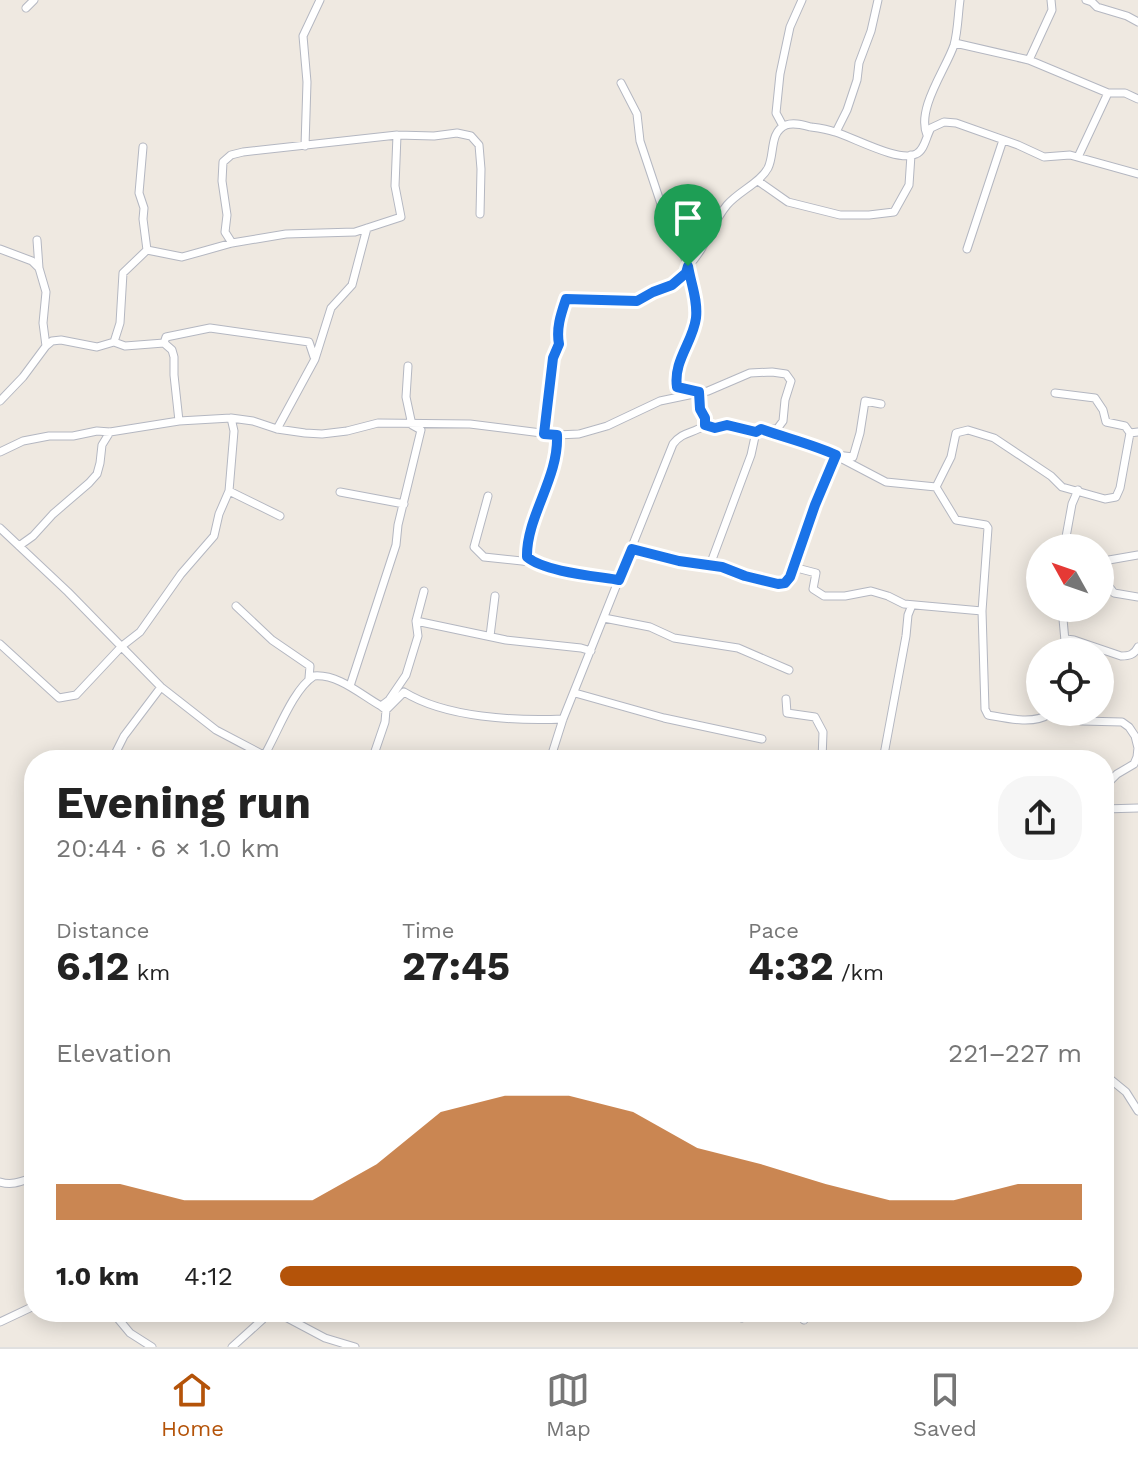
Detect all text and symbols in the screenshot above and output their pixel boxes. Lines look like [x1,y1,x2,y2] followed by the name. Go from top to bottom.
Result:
[654,184,722,266] pin
[666,196,710,240] icon: arrive
[1026,534,1114,622] north arrow
[1026,534,1114,726] map controls
[1026,638,1114,726] button: locate
[998,776,1082,860] button: share
[56,777,311,829] text: Evening run
[56,833,280,863] text: 20:44 · 6 × 1.0 km
[56,918,150,943] text: Distance
[402,918,454,943] text: Time
[748,918,799,943] text: Pace
[56,943,129,990] text: 6.12
[402,943,510,990] text: 27:45
[748,943,833,990] text: 4:32
[129,960,170,985] text: km
[833,960,884,985] text: /km
[56,1038,172,1068] text: Elevation
[948,1038,1082,1068] text: 221–227 m
[56,1261,139,1291] text: 1.0 km
[184,1261,233,1291] text: 4:12
[161,1368,224,1441] tab: Home
[546,1368,591,1441] tab: Map
[913,1368,977,1441] tab: Saved

